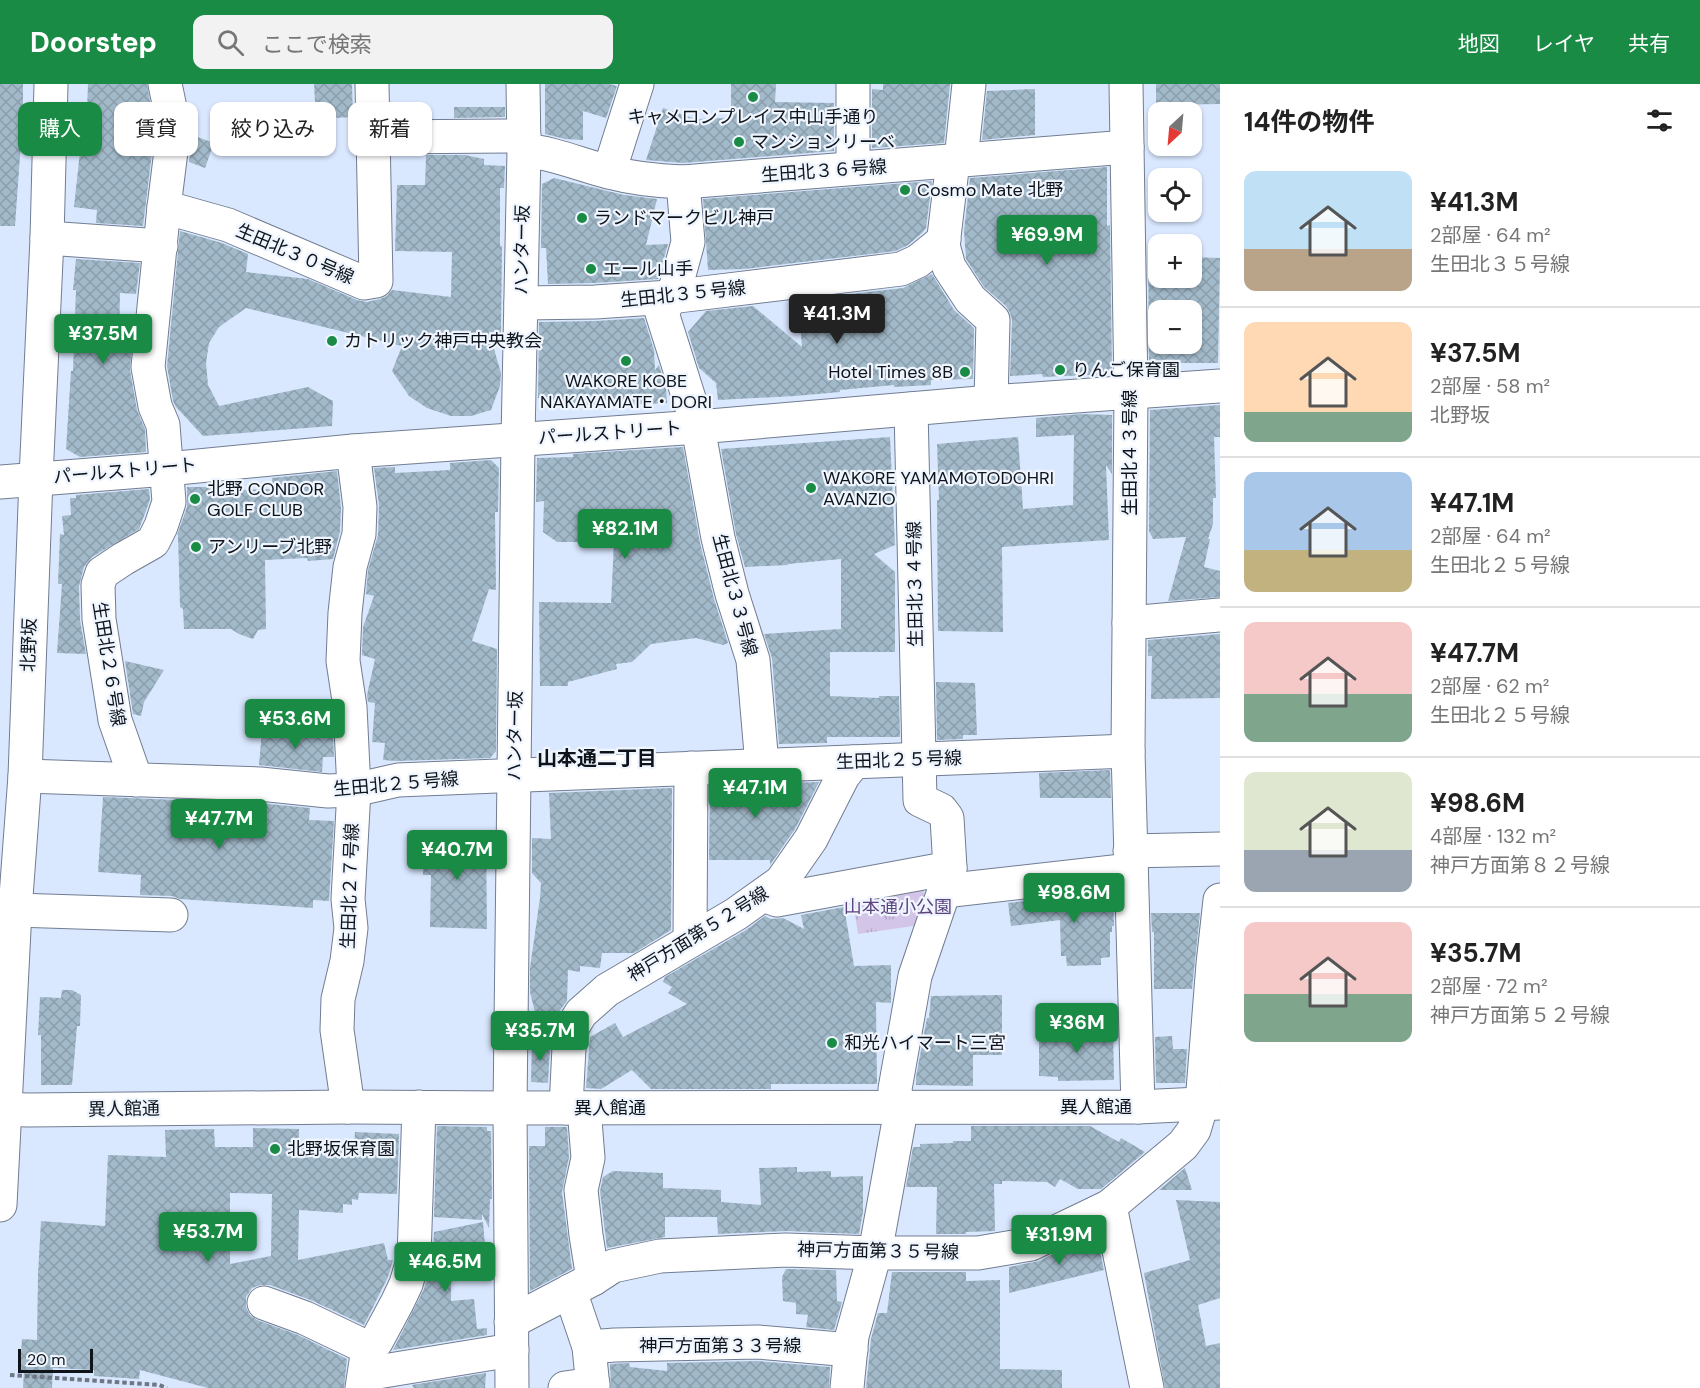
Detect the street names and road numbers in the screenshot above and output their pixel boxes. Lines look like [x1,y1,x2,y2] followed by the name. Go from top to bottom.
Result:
[760,155,888,187] street label: 生田北３６号線
[509,205,535,295] street label: ハンター坂
[232,218,358,290] street label: 生田北３０号線
[619,275,747,313] street label: 生田北３５号線
[1118,390,1142,516] street label: 生田北４３号線
[537,416,683,450] street label: パールストリート
[52,453,198,489] street label: パールストリート
[902,521,928,647] street label: 生田北３４号線
[707,531,763,659] street label: 生田北３３号線
[87,600,131,728] street label: 生田北２６号線
[16,618,42,672] street label: 北野坂
[502,691,528,781] street label: ハンター坂
[836,746,962,774] street label: 生田北２５号線
[332,767,460,801] street label: 生田北２５号線
[336,823,364,949] street label: 生田北２７号線
[623,881,773,987] street label: 神戸方面第５２号線
[1060,1095,1132,1119] street label: 異人館通
[88,1096,160,1122] street label: 異人館通
[574,1096,646,1120] street label: 異人館通
[797,1238,959,1264] street label: 神戸方面第３５号線
[639,1334,801,1358] street label: 神戸方面第３３号線

